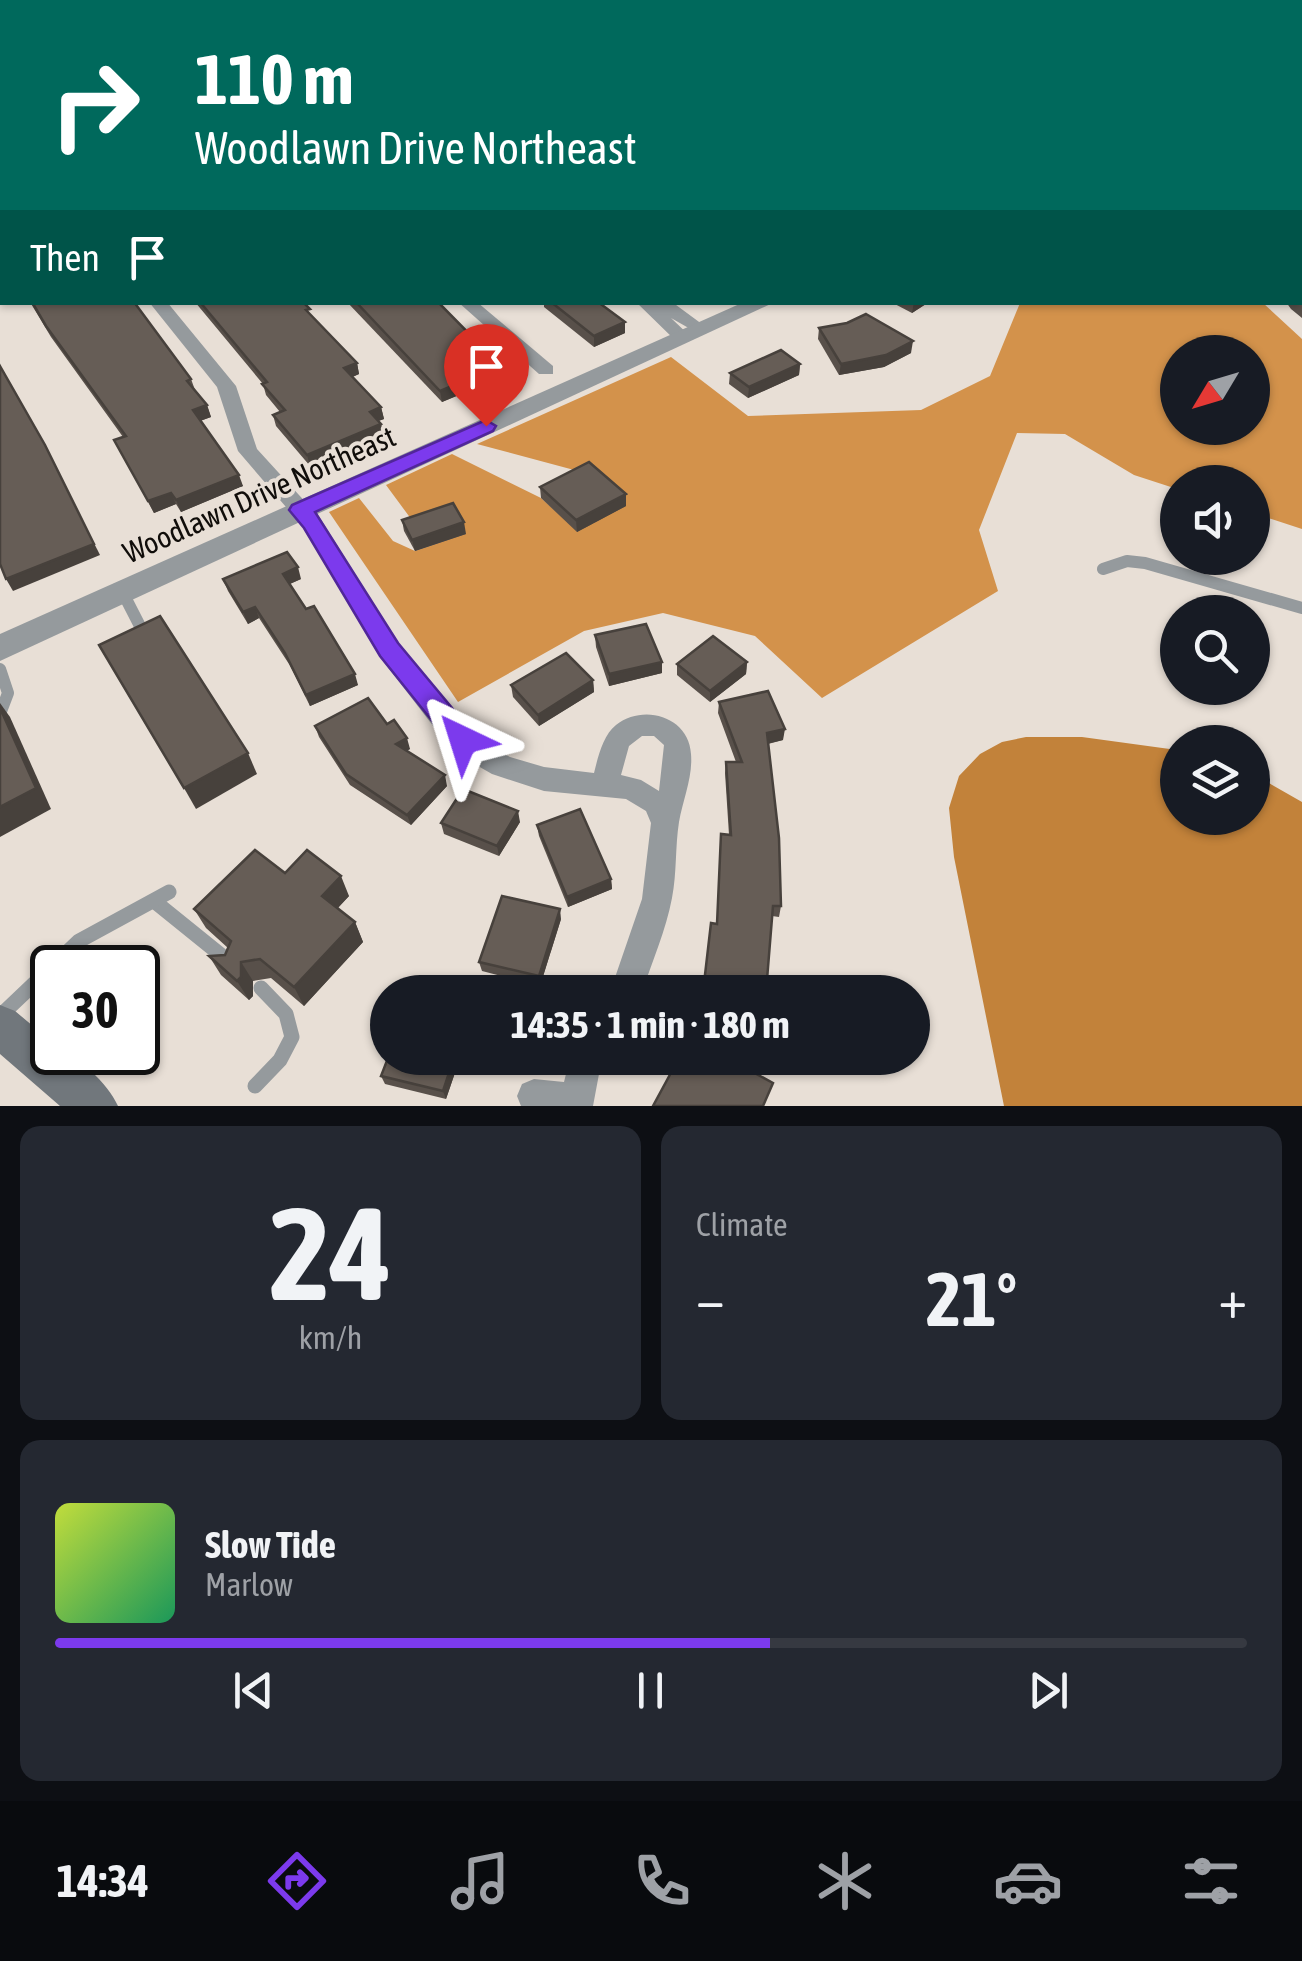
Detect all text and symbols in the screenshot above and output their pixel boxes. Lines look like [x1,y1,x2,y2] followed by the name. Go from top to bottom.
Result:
[195,39,354,119] text: 110 m
[30,40,160,170] icon: right
[195,122,637,174] text: Woodlawn Drive Northeast
[120,230,175,285] icon: arrive
[30,236,100,279] text: Then
[444,324,529,427] pin
[1160,335,1270,445] north arrow
[1160,335,1270,835] map controls
[459,339,514,394] icon: arrive
[118,419,400,569] street label: Woodlawn Drive Northeast
[1160,465,1270,575] button: sound
[1160,595,1270,705] button: search
[411,688,515,792] position arrow
[1160,725,1270,835] button: layers
[30,945,160,1075] speed limit sign: 30
[510,1003,790,1046] text: 14:35 · 1 min · 180 m
[269,1179,392,1328] text: 24
[696,1206,788,1243] text: Climate
[926,1256,1017,1342] text: 21°
[696,1267,725,1330] text: −
[1218,1267,1247,1330] text: +
[299,1319,362,1356] text: km/h
[205,1523,336,1566] text: Slow Tide
[205,1566,293,1603] text: Marlow
[226,1663,281,1718] icon: previous
[623,1663,678,1718] icon: pause
[1021,1663,1076,1718] icon: next
[262,1846,332,1916] icon: directions
[445,1846,515,1916] icon: music
[627,1846,697,1916] icon: phone
[810,1846,880,1916] icon: climate
[993,1846,1063,1916] icon: car
[1176,1846,1246,1916] icon: filters
[56,1855,149,1907] text: 14:34

